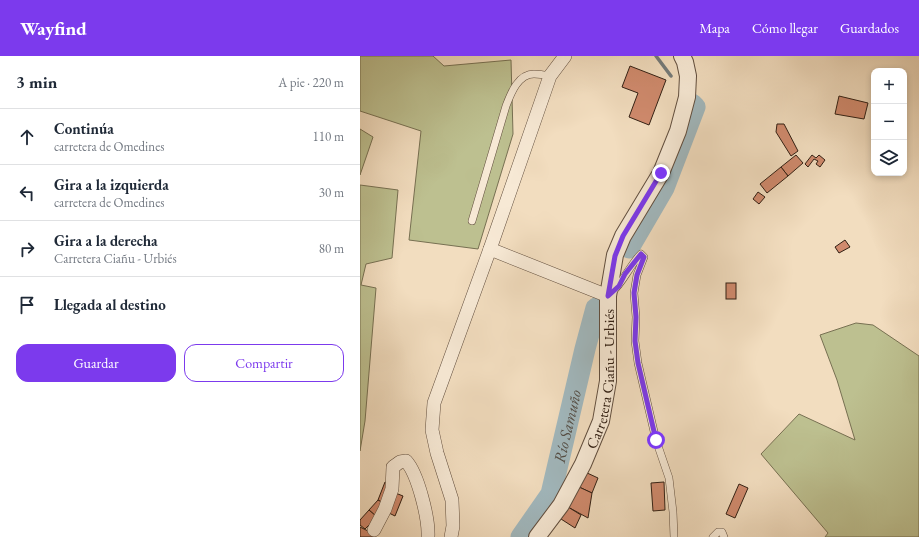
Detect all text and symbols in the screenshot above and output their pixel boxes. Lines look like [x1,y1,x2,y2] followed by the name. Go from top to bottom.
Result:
[20,16,87,41] text: Wayfind
[699,19,730,37] text: Mapa
[752,19,818,37] text: Cómo llegar
[840,19,899,37] text: Guardados
[871,68,907,176] map controls
[871,68,907,104] button: +
[16,71,57,93] text: 3 min
[278,74,344,91] text: A pie · 220 m
[871,104,907,140] button: −
[54,119,114,138] text: Continúa
[16,126,38,148] icon: ahead
[313,128,344,145] text: 110 m
[54,138,164,155] text: carretera de Omedines
[871,140,907,176] button: layers
[652,164,670,182] route end
[54,175,169,194] text: Gira a la izquierda
[16,182,38,204] icon: left
[319,184,344,201] text: 30 m
[54,194,164,211] text: carretera de Omedines
[54,231,158,250] text: Gira a la derecha
[16,238,38,260] icon: right
[319,240,344,257] text: 80 m
[54,250,177,267] text: Carretera Ciañu - Urbiés
[16,294,38,316] icon: arrive
[54,295,166,314] text: Llegada al destino
[581,309,618,451] street label: Carretera Ciañu - Urbiés
[16,344,176,382] button: Guardar
[184,344,344,382] button: Compartir
[548,387,586,465] water label: Río Samuño
[647,431,665,449] route start

